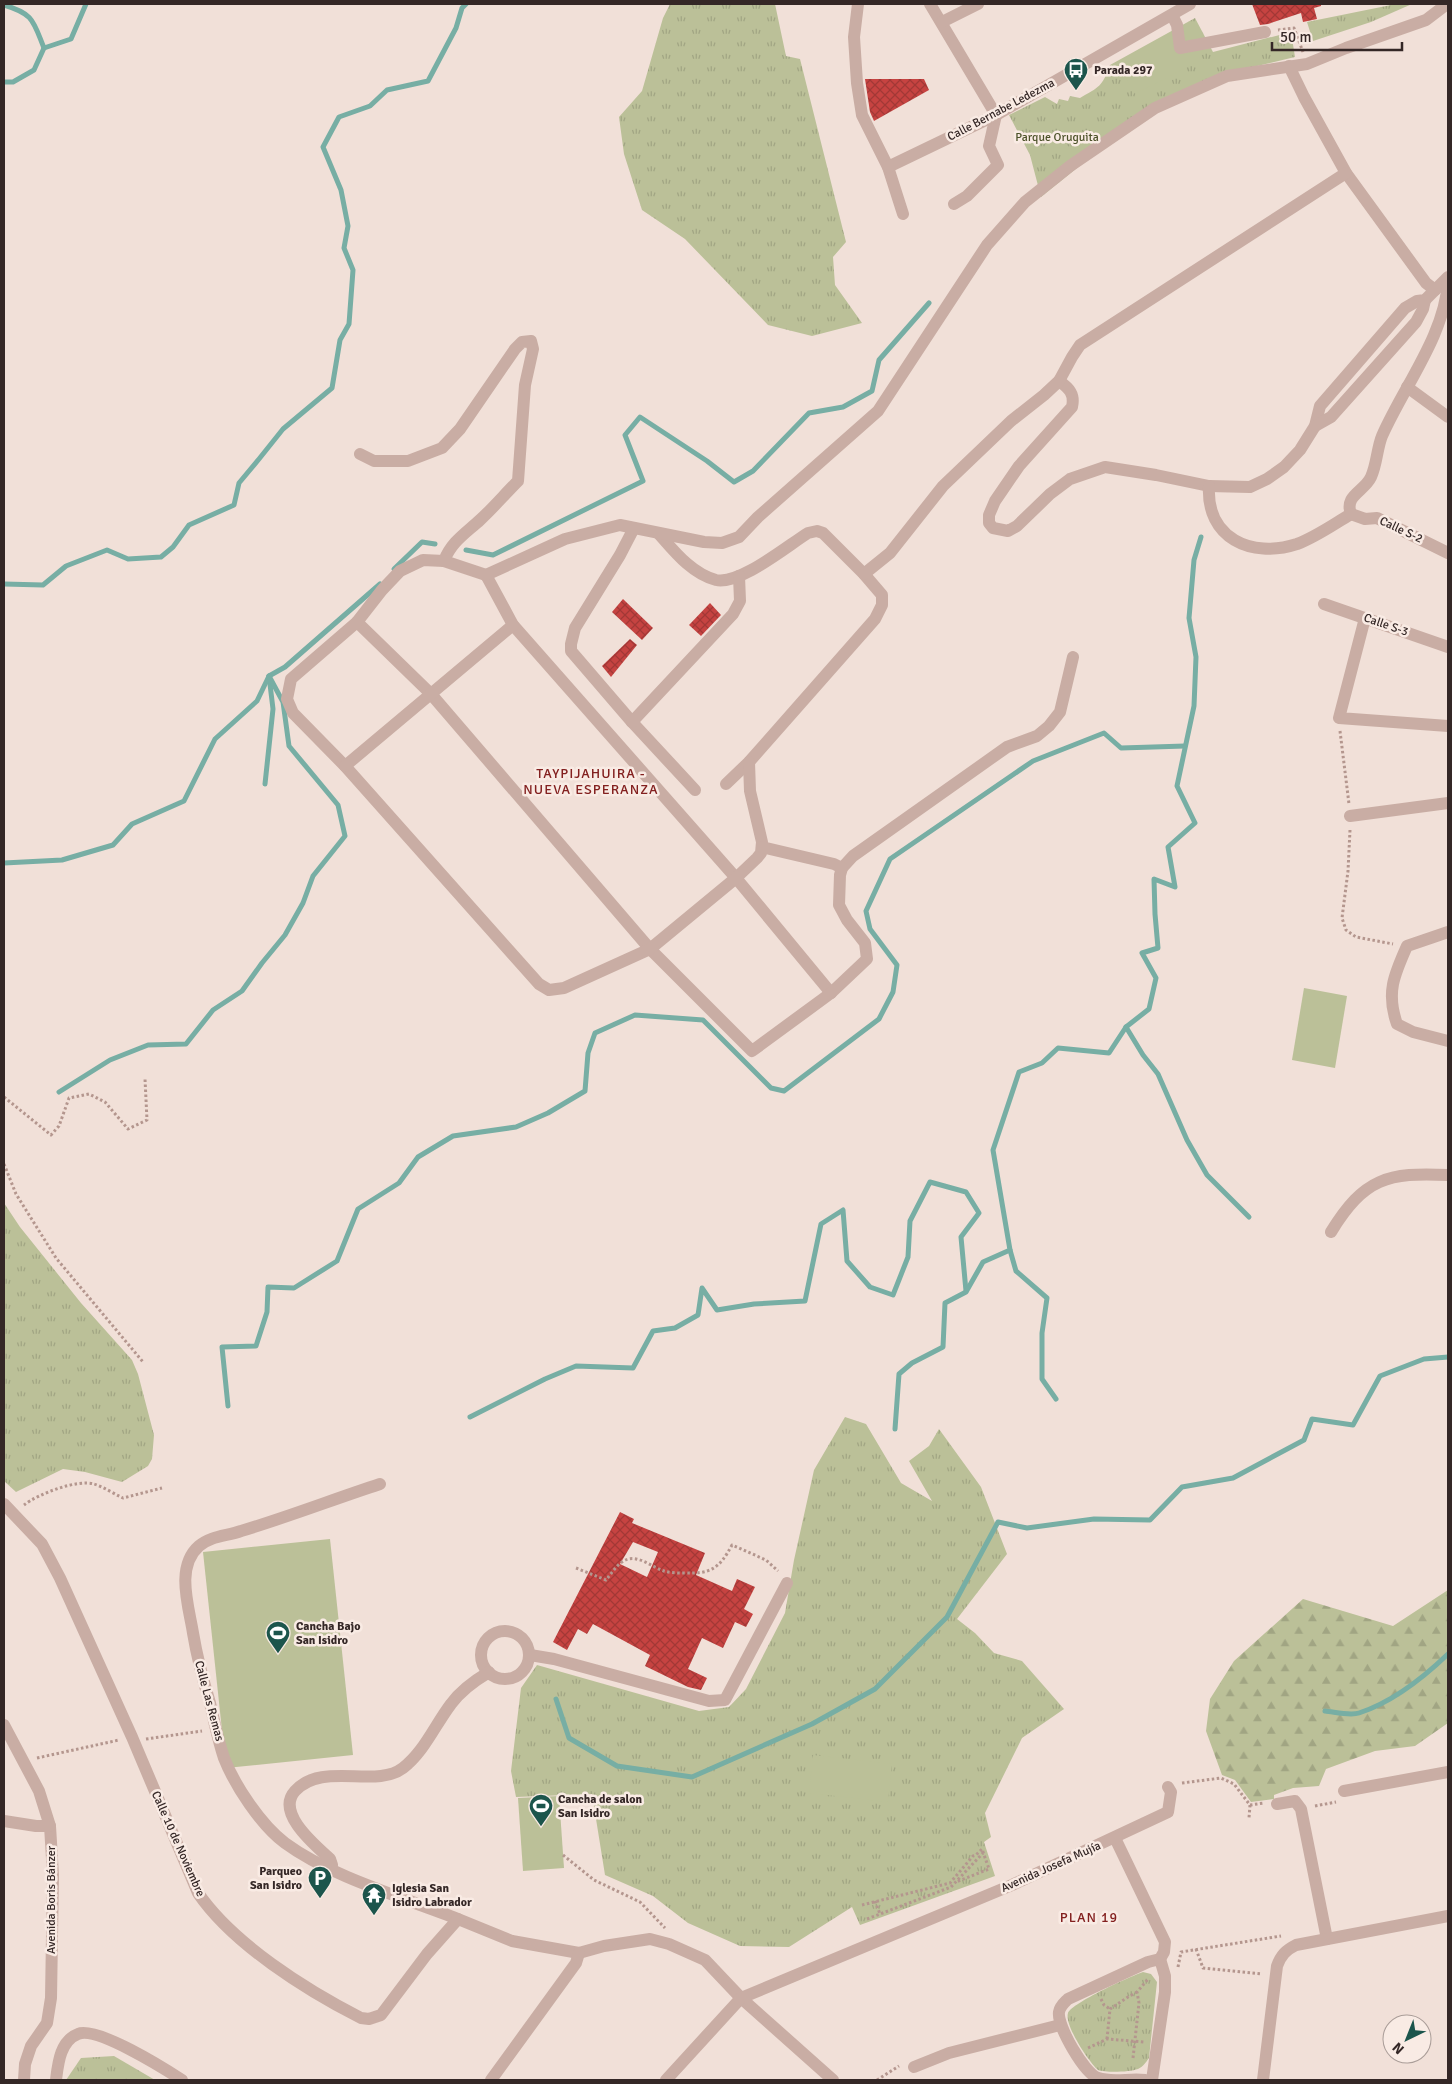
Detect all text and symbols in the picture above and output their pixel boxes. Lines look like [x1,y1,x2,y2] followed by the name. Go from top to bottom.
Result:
[1272,20,1402,52] scale bar
[1280,28,1311,46] text: 50 m
[1063,57,1089,91] bus stop icon: Parada 297
[1094,63,1153,78] place label: Parada 297
[945,75,1057,145] street label: Calle Bernabe Ledezma
[1015,130,1099,145] park label: Parque Oruguita
[1377,513,1425,547] street label: Calle S-2
[1362,610,1410,640] street label: Calle S-3
[523,765,659,798] district label: TAYPIJAHUIRA - NUEVA ESPERANZA
[296,1619,361,1648] place label: Cancha Bajo San Isidro
[265,1620,291,1654] sports icon: Cancha Bajo San Isidro
[191,1659,227,1743] street label: Calle Las Remas
[148,1789,208,1899] street label: Calle 10 de Noviembre
[558,1792,642,1821] place label: Cancha de salon San Isidro
[528,1793,554,1827] sports icon: Cancha de salon San Isidro
[999,1838,1103,1896] street label: Avenida Josefa Mujía
[44,1845,59,1954] street label: Avenida Boris Bánzer
[250,1864,302,1893] place label: Parqueo San Isidro
[307,1865,333,1899] parking icon: Parqueo San Isidro
[392,1881,472,1910] place label: Iglesia San Isidro Labrador
[361,1882,387,1916] temple icon: Iglesia San Isidro Labrador
[1060,1909,1118,1926] district label: PLAN 19
[1382,2014,1432,2064] north arrow
[1389,2039,1408,2058] text: N

